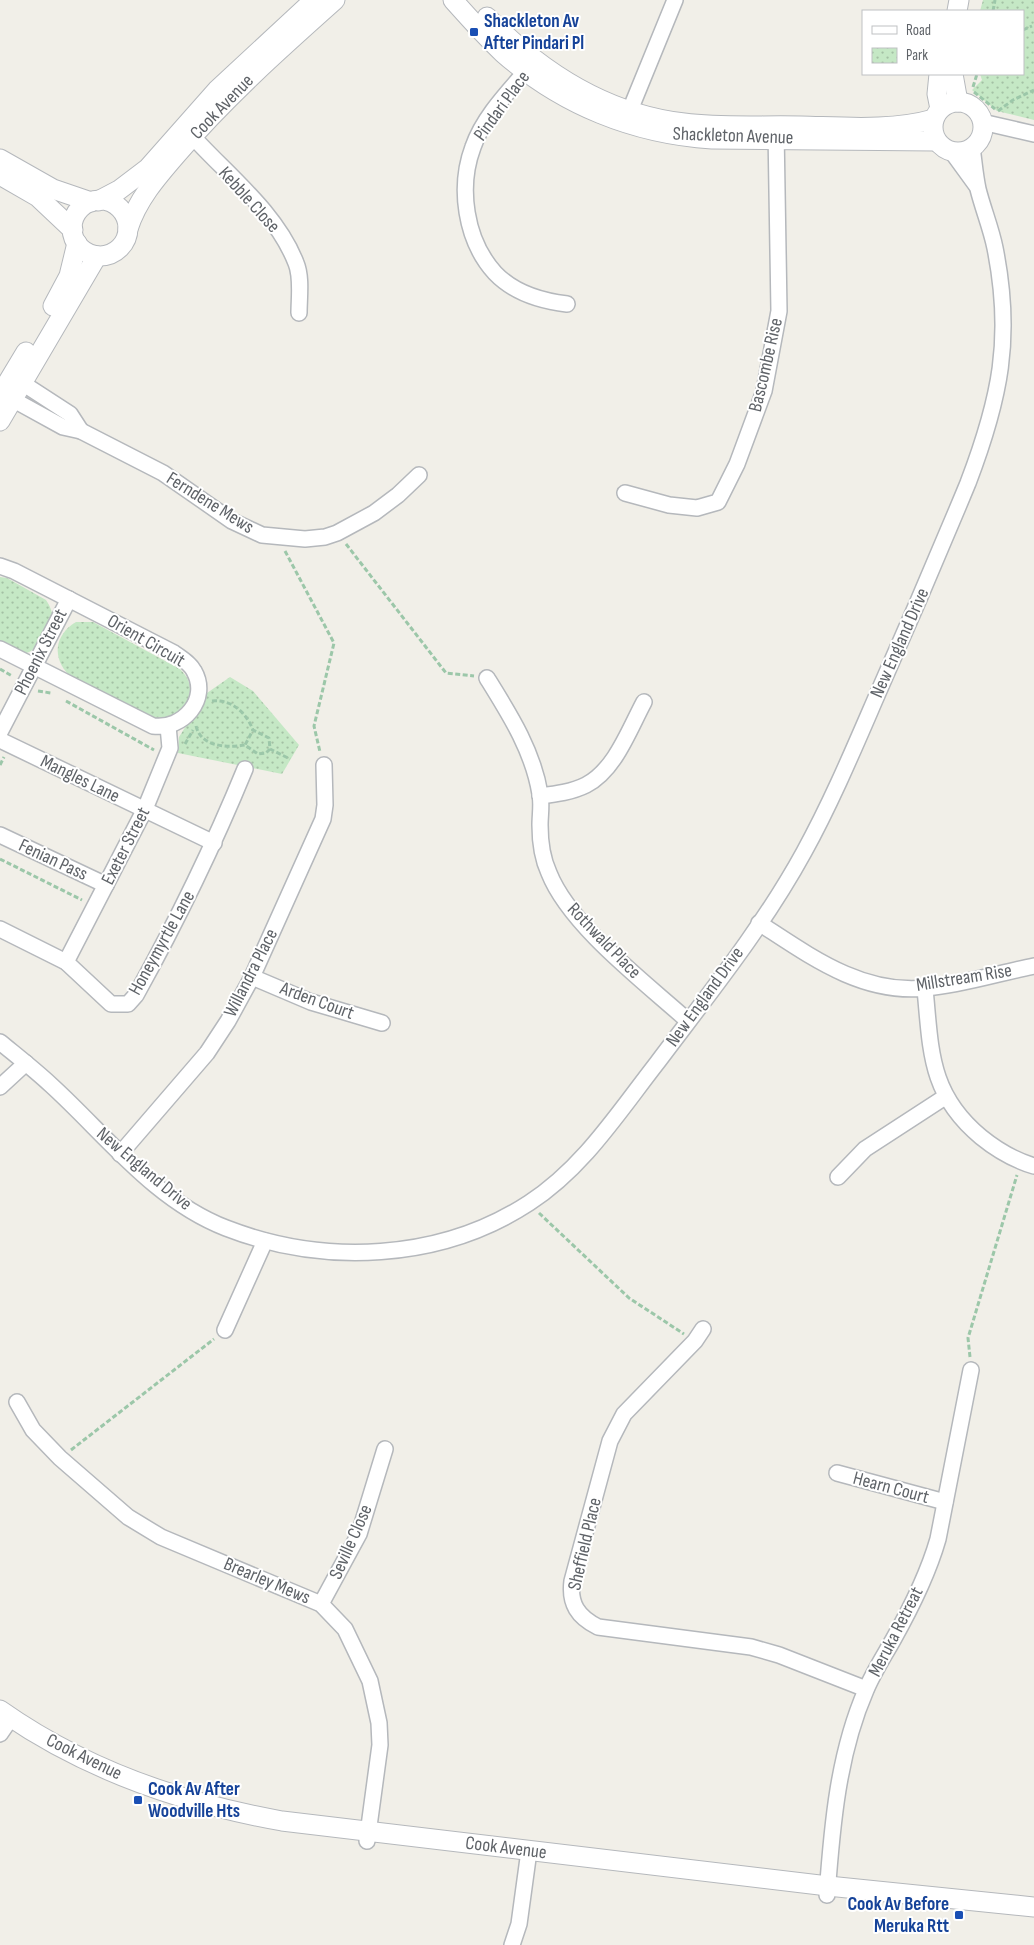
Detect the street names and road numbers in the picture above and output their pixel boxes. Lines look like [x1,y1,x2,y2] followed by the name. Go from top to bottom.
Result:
[469,66,535,146] street label: Pindari Place
[185,70,259,144] street label: Cook Avenue
[672,122,794,150] street label: Shackleton Avenue
[213,162,285,238] street label: Kebble Close
[744,316,788,414] street label: Bascombe Rise
[162,467,258,539] street label: Ferndene Mews
[866,585,934,701] street label: New England Drive
[10,605,73,699] street label: Phoenix Street
[103,610,189,673] street label: Orient Circuit
[37,750,123,808] street label: Mangles Lane
[97,803,155,889] street label: Exeter Street
[15,834,91,886] street label: Fenian Pass
[124,887,200,999] street label: Honeymyrtle Lane
[562,898,646,984] street label: Rothwald Place
[219,925,283,1021] street label: Willandra Place
[661,943,749,1051] street label: New England Drive
[914,959,1014,997] street label: Millstream Rise
[276,977,357,1025] street label: Arden Court
[92,1122,196,1216] street label: New England Drive
[851,1467,932,1509] street label: Hearn Court
[563,1495,607,1593] street label: Sheffield Place
[324,1501,378,1583] street label: Seville Close
[220,1552,314,1610] street label: Brearley Mews
[864,1583,929,1681] street label: Meruka Retreat
[42,1729,126,1785] street label: Cook Avenue
[464,1832,548,1864] street label: Cook Avenue

